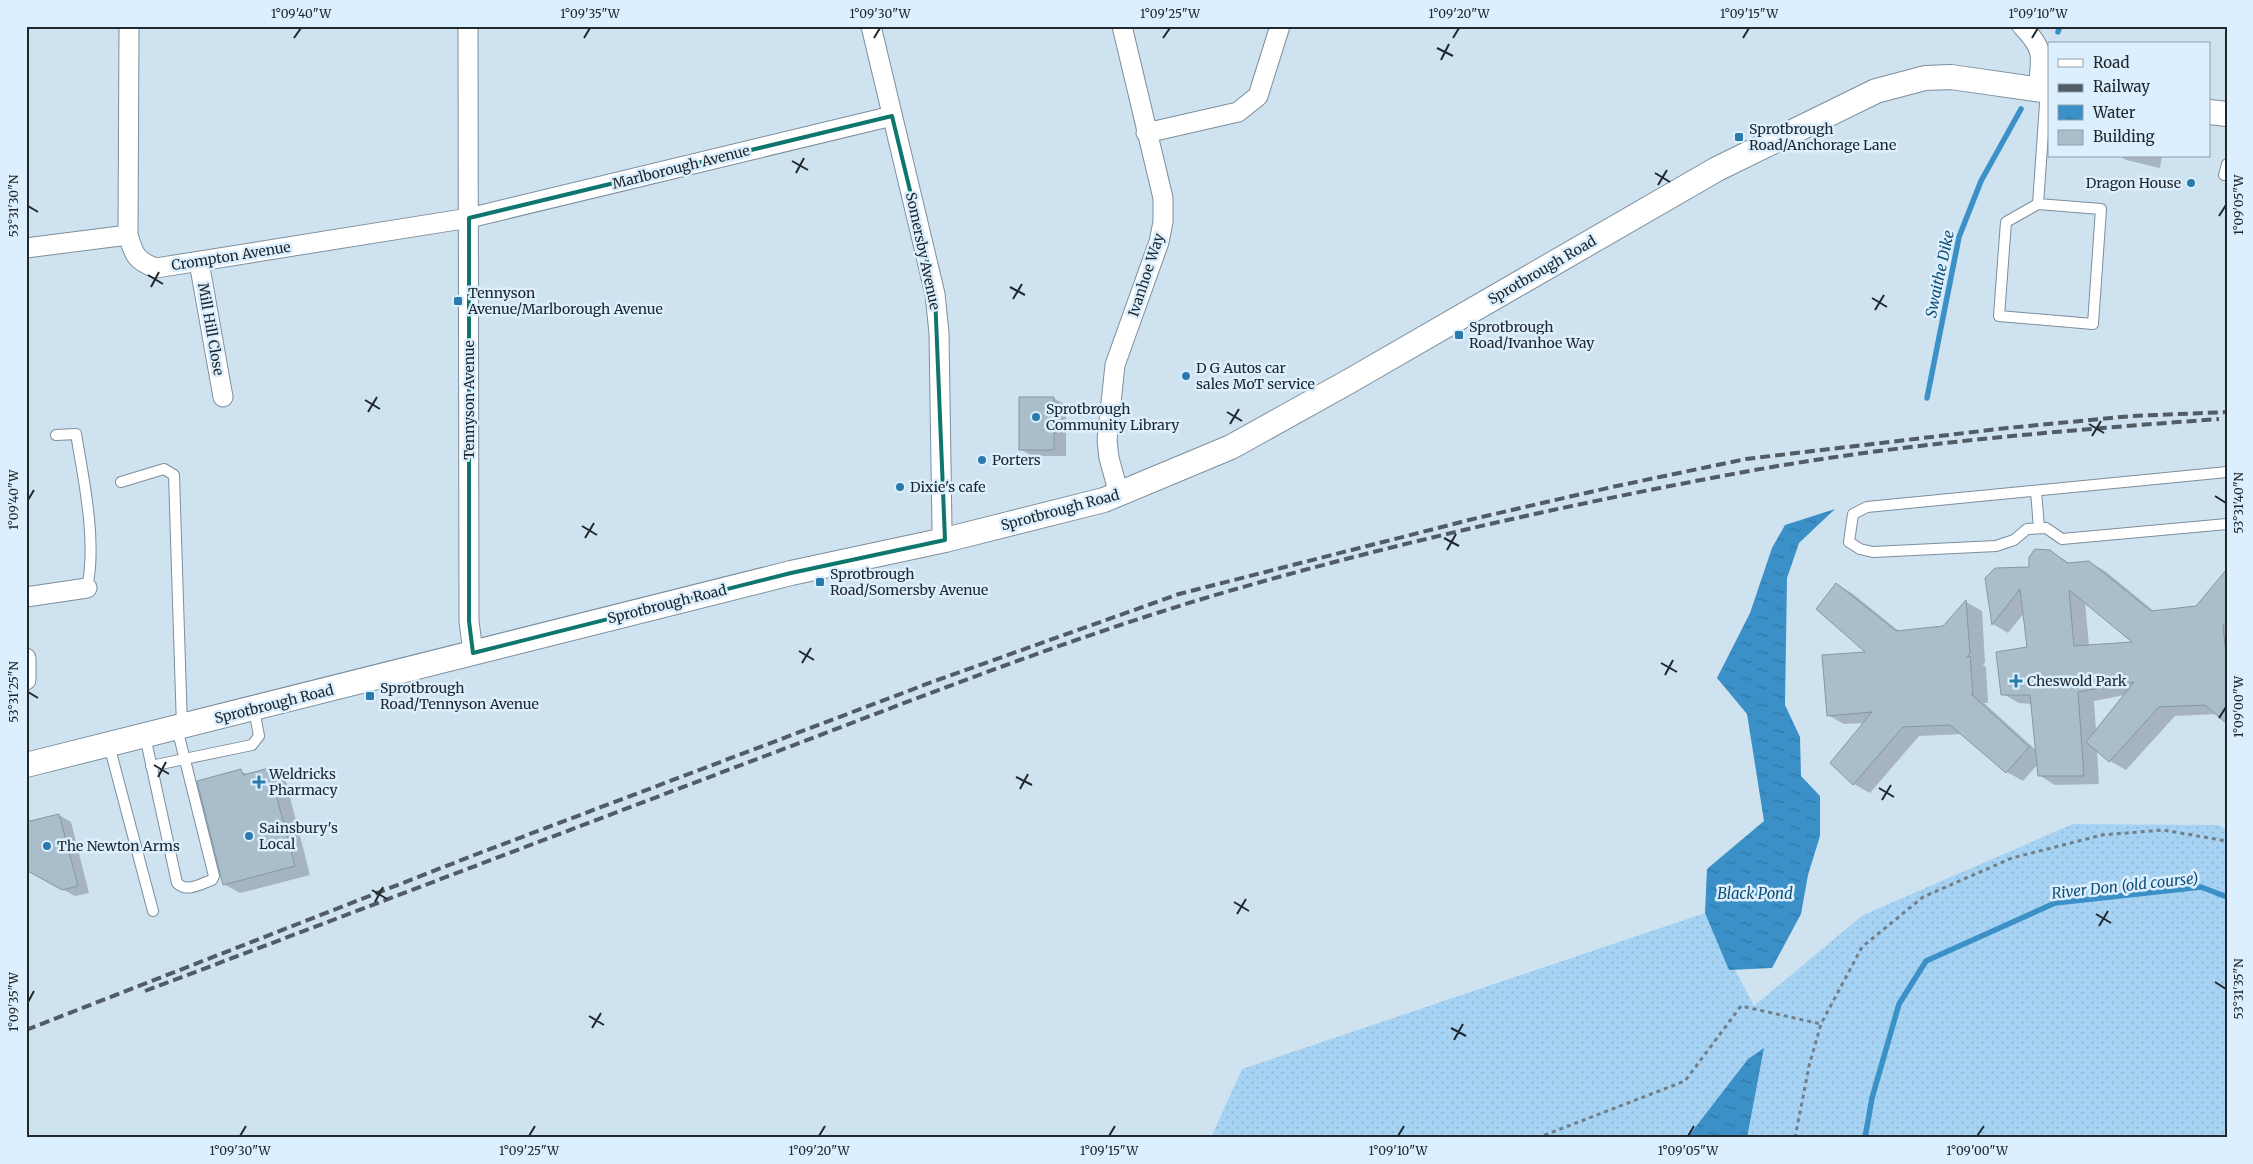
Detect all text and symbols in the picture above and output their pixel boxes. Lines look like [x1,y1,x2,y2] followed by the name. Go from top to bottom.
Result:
[271,6,332,21] text: 1°09'40"W
[560,6,621,21] text: 1°09'35"W
[850,6,911,21] text: 1°09'30"W
[1140,6,1201,21] text: 1°09'25"W
[1428,6,1491,21] text: 1°09'20"W
[1720,6,1779,21] text: 1°09'15"W
[2008,6,2069,21] text: 1°09'10"W
[2048,42,2210,158] legend
[2093,53,2129,72] text: Road
[2093,77,2150,96] text: Railway
[2092,103,2136,122] text: Water
[1749,120,1896,154] place label: Sprotbrough Road/Anchorage Lane
[2093,127,2155,146] text: Building
[1733,131,1745,143] marker: Sprotbrough Road/Anchorage Lane
[610,141,752,193] street label: Marlborough Avenue
[6,174,21,237] text: 53°31'30"N
[2086,174,2181,192] place label: Dragon House
[2231,174,2246,235] text: 1°09'05"W
[2185,177,2197,189] marker: Dragon House
[902,191,944,311] street label: Somersby Avenue
[1921,228,1958,319] water label: Swaithe Dike
[1124,230,1168,319] street label: Ivanhoe Way
[1485,231,1600,308] street label: Sprotbrough Road
[170,238,292,274] street label: Crompton Avenue
[194,281,228,377] street label: Mill Hill Close
[467,284,663,318] place label: Tennyson Avenue/Marlborough Avenue
[452,295,464,307] marker: Tennyson Avenue/Marlborough Avenue
[1469,318,1595,352] place label: Sprotbrough Road/Ivanhoe Way
[1453,329,1465,341] marker: Sprotbrough Road/Ivanhoe Way
[460,340,478,460] street label: Tennyson Avenue
[1196,359,1315,393] place label: D G Autos car sales MoT service
[1180,370,1192,382] marker: D G Autos car sales MoT service
[1046,400,1180,434] place label: Sprotbrough Community Library
[1030,411,1042,423] marker: Sprotbrough Community Library
[992,451,1041,469] place label: Porters
[976,454,988,466] marker: Porters
[6,469,21,530] text: 1°09'40"W
[2231,471,2246,534] text: 53°31'40"N
[910,478,986,496] place label: Dixie's cafe
[894,481,906,493] marker: Dixie's cafe
[999,485,1122,534] street label: Sprotbrough Road
[830,565,988,599] place label: Sprotbrough Road/Somersby Avenue
[814,576,826,588] marker: Sprotbrough Road/Somersby Avenue
[606,580,729,627] street label: Sprotbrough Road
[6,661,21,723] text: 53°31'25"N
[2027,672,2127,690] place label: Cheswold Park
[2009,674,2023,688] marker: Cheswold Park
[2231,675,2246,738] text: 1°09'00"W
[380,679,539,713] place label: Sprotbrough Road/Tennyson Avenue
[213,680,336,727] street label: Sprotbrough Road
[364,690,376,702] marker: Sprotbrough Road/Tennyson Avenue
[268,765,338,799] place label: Weldricks Pharmacy
[253,776,265,788] marker: Weldricks Pharmacy
[259,819,338,853] place label: Sainsbury's Local
[243,830,255,842] marker: Sainsbury's Local
[57,837,180,855] place label: The Newton Arms
[41,840,53,852] marker: The Newton Arms
[2050,868,2199,903] water label: River Don (old course)
[1717,884,1793,903] water label: Black Pond
[2231,958,2246,1019] text: 53°31'35"N
[6,971,21,1032] text: 1°09'35"W
[210,1143,271,1158] text: 1°09'30"W
[499,1143,560,1158] text: 1°09'25"W
[788,1143,851,1158] text: 1°09'20"W
[1080,1143,1139,1158] text: 1°09'15"W
[1368,1143,1429,1158] text: 1°09'10"W
[1658,1143,1719,1158] text: 1°09'05"W
[1946,1143,2009,1158] text: 1°09'00"W

